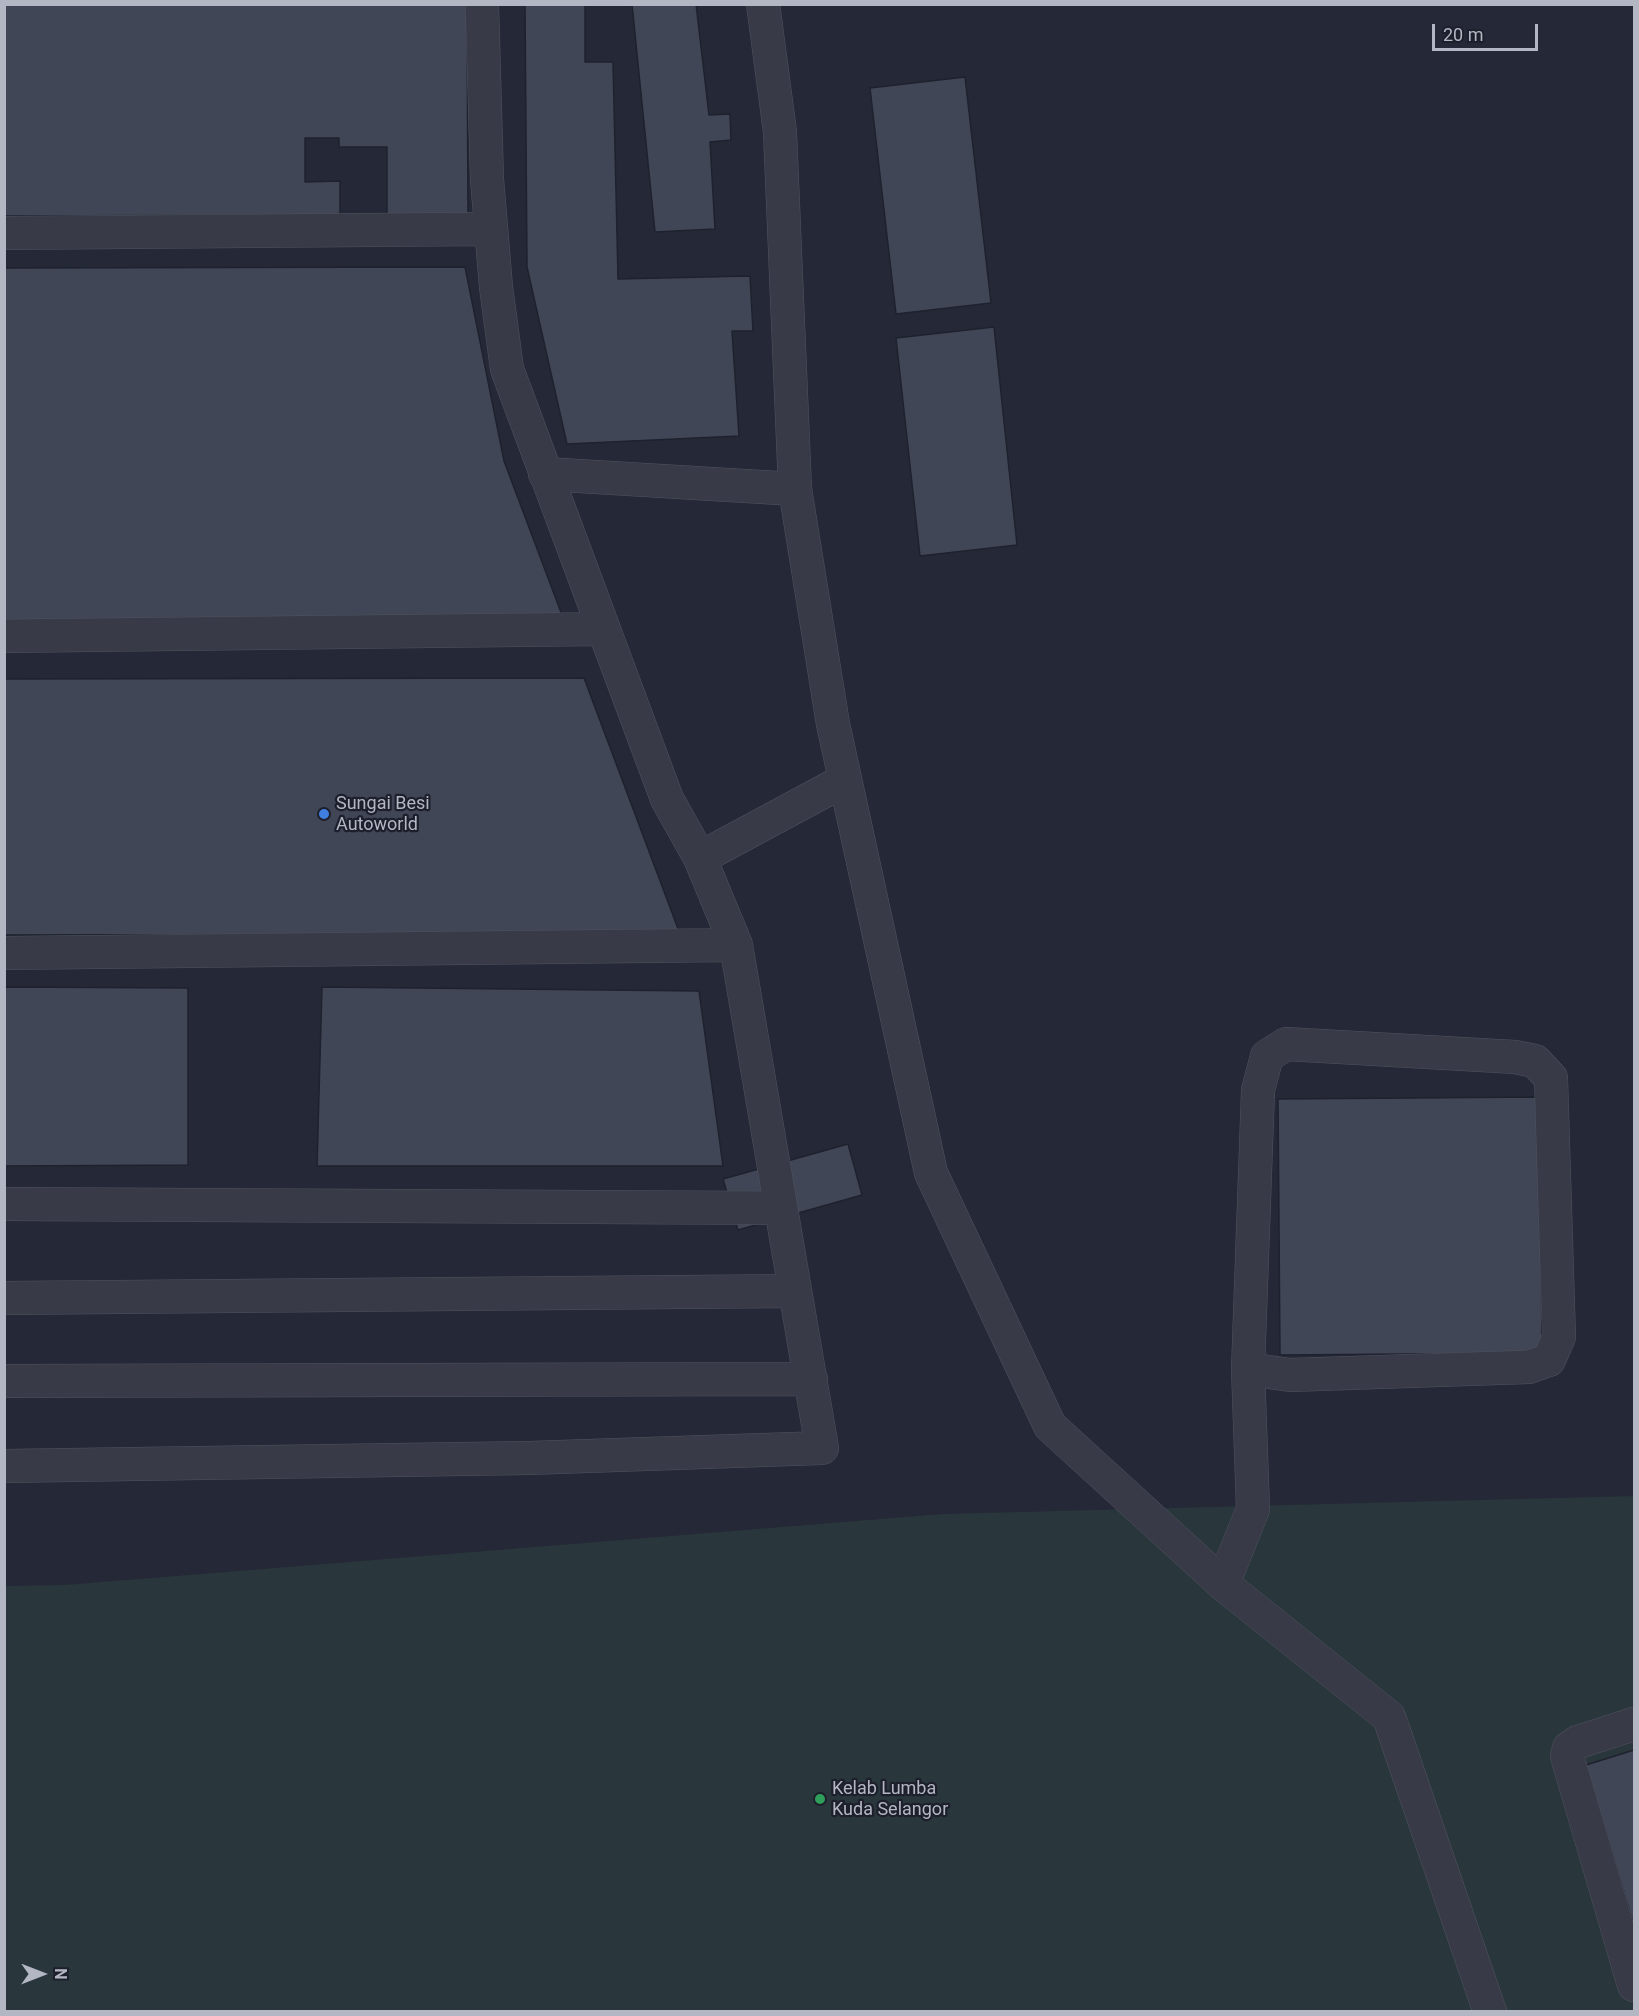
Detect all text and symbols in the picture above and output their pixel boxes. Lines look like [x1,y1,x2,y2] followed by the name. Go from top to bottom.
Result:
[1435,12,1542,50] scale bar
[1443,24,1483,45] text: 20 m
[336,793,430,836] place label: Sungai Besi Autoworld
[317,807,331,821] marker: Sungai Besi Autoworld
[832,1778,948,1820] place label: Kelab Lumba Kuda Selangor
[813,1792,827,1806] marker: Kelab Lumba Kuda Selangor
[12,1944,72,2004] north arrow
[51,1968,70,1980] text: N

